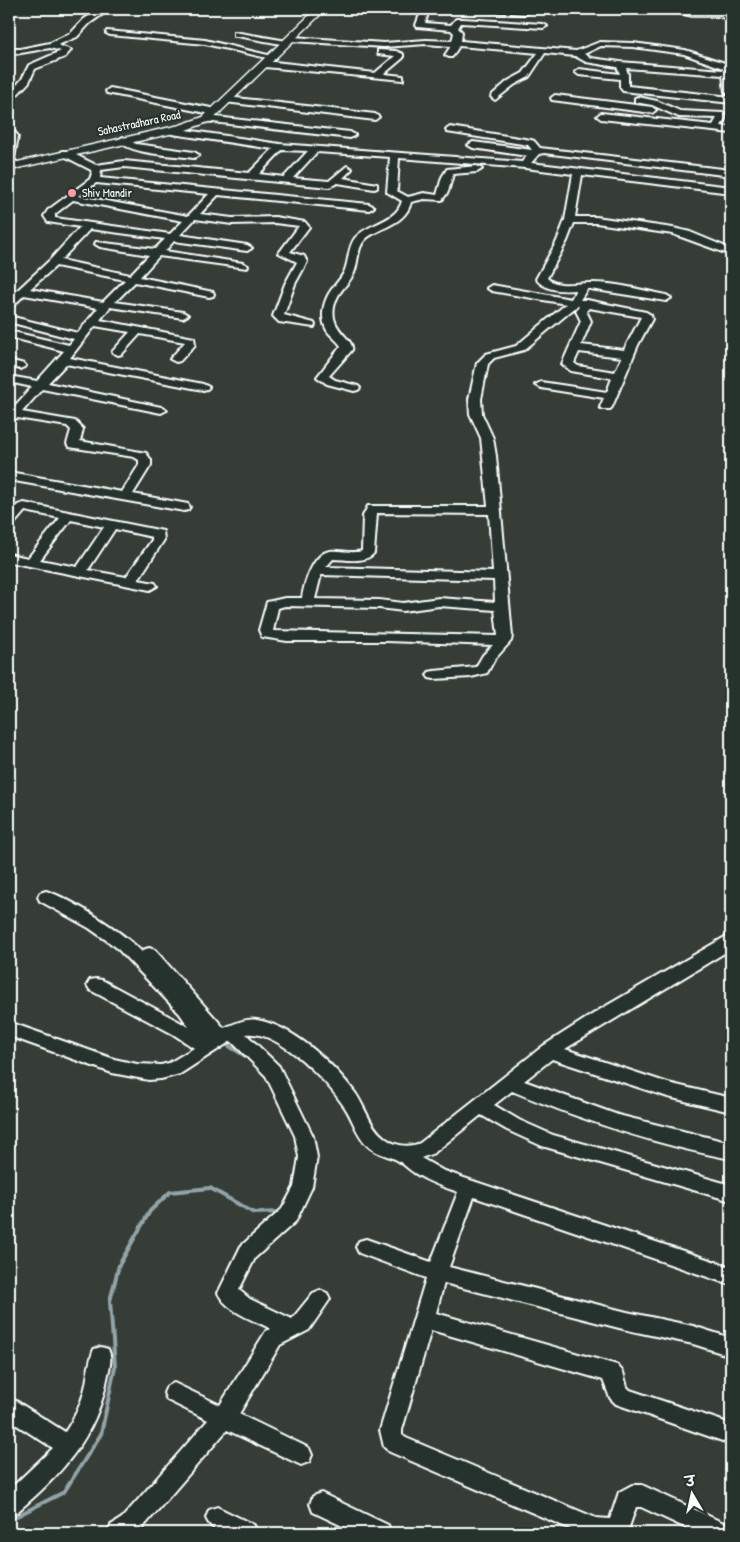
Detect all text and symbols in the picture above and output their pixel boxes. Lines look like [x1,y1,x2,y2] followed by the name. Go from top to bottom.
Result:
[96,105,182,140] street label: Sahastradhara Road
[82,184,132,201] place label: Shiv Mandir
[66,187,78,199] marker: Shiv Mandir
[668,1470,718,1520] north arrow
[682,1470,698,1491] text: उ

